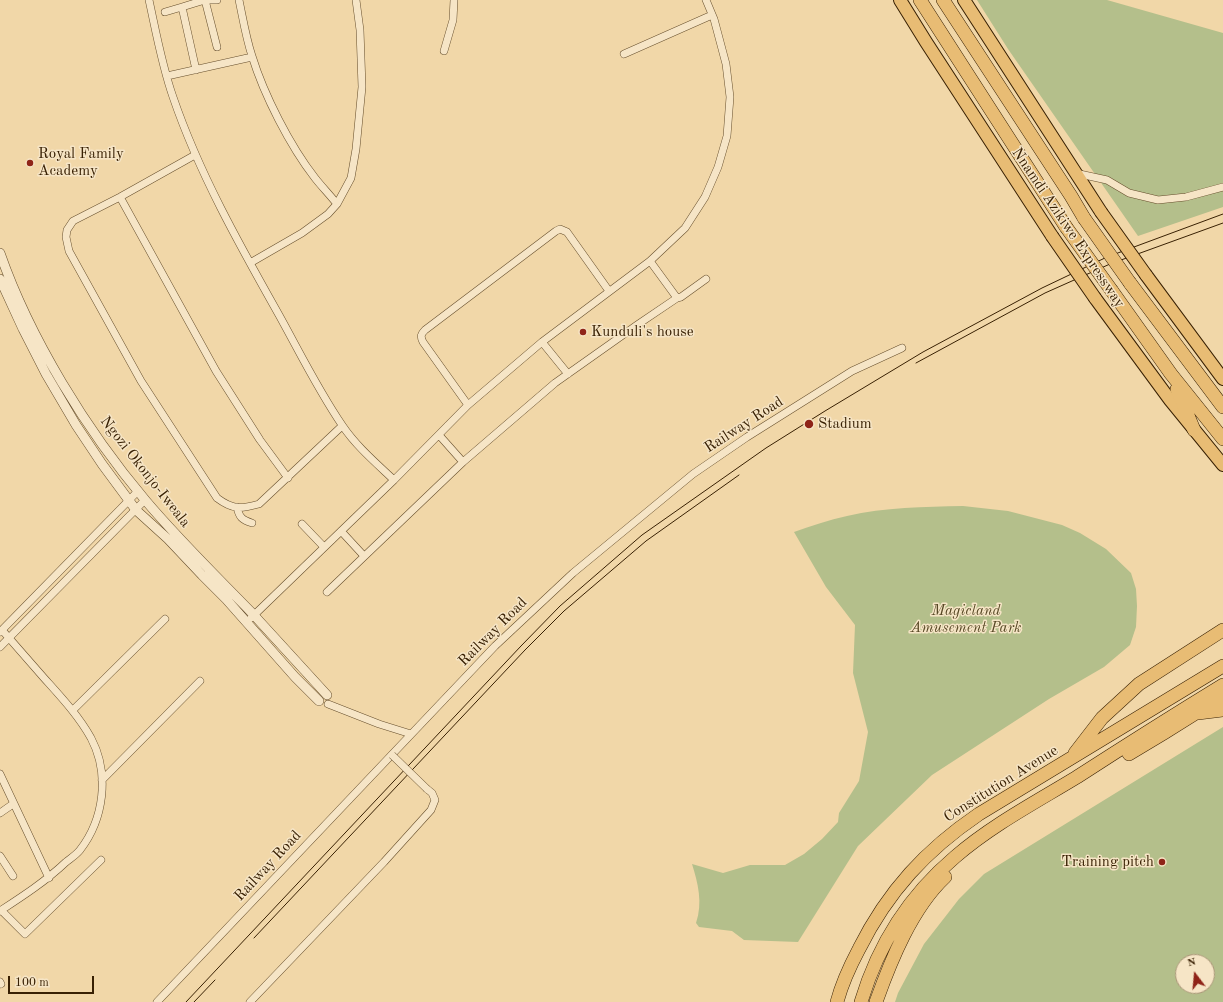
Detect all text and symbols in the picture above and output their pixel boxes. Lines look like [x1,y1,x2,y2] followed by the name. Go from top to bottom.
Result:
[1008,144,1128,312] street label: Nnamdi Azikiwe Expressway
[38,145,124,180] place label: Royal Family Academy
[25,158,35,168] marker: Royal Family Academy
[591,323,694,341] place label: Kunduli's house
[578,327,588,337] marker: Kunduli's house
[701,393,787,457] street label: Railway Road
[96,413,194,531] street label: Ngozi Okonjo-Iweala
[818,415,872,433] place label: Stadium
[803,418,815,430] marker: Stadium
[455,594,531,670] street label: Railway Road
[911,602,1021,637] park label: Magicland Amusement Park
[941,742,1061,826] street label: Constitution Avenue
[231,827,305,905] street label: Railway Road
[1061,853,1154,871] place label: Training pitch
[1157,857,1167,867] marker: Training pitch
[1175,954,1215,994] north arrow
[1186,957,1197,969] text: N
[10,968,96,994] scale bar
[15,977,49,989] text: 100 m

